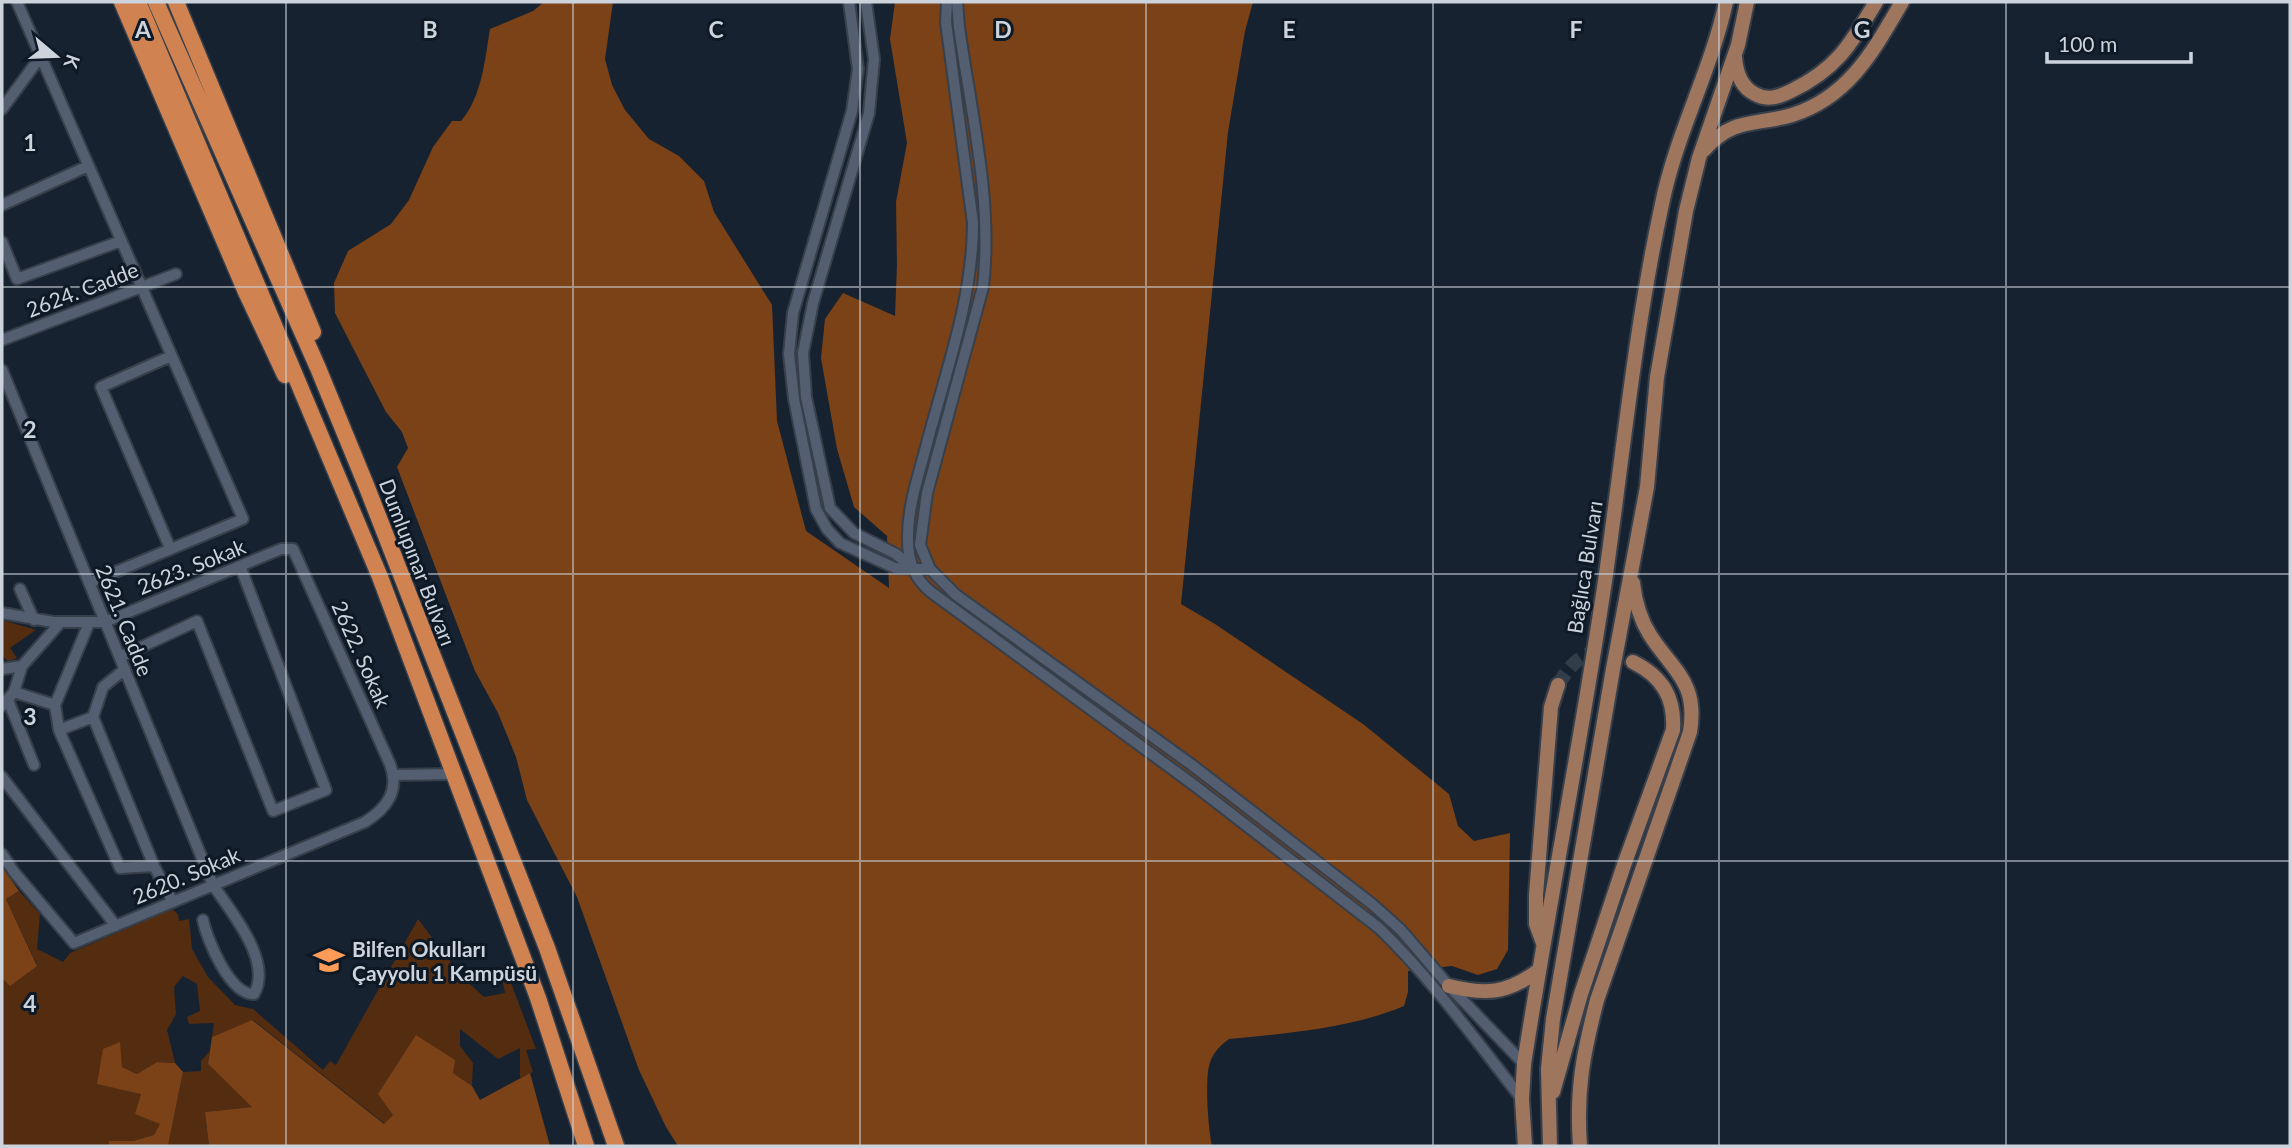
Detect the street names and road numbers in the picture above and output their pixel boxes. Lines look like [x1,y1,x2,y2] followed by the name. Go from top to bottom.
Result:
[22,256,142,322] street label: 2624. Cadde
[375,475,461,649] street label: Dumlupınar Bulvarı
[1561,499,1607,635] street label: Bağlıca Bulvarı
[133,533,249,599] street label: 2623. Sokak
[91,561,159,679] street label: 2621. Cadde
[327,597,397,711] street label: 2622. Sokak
[129,841,244,909] street label: 2620. Sokak

